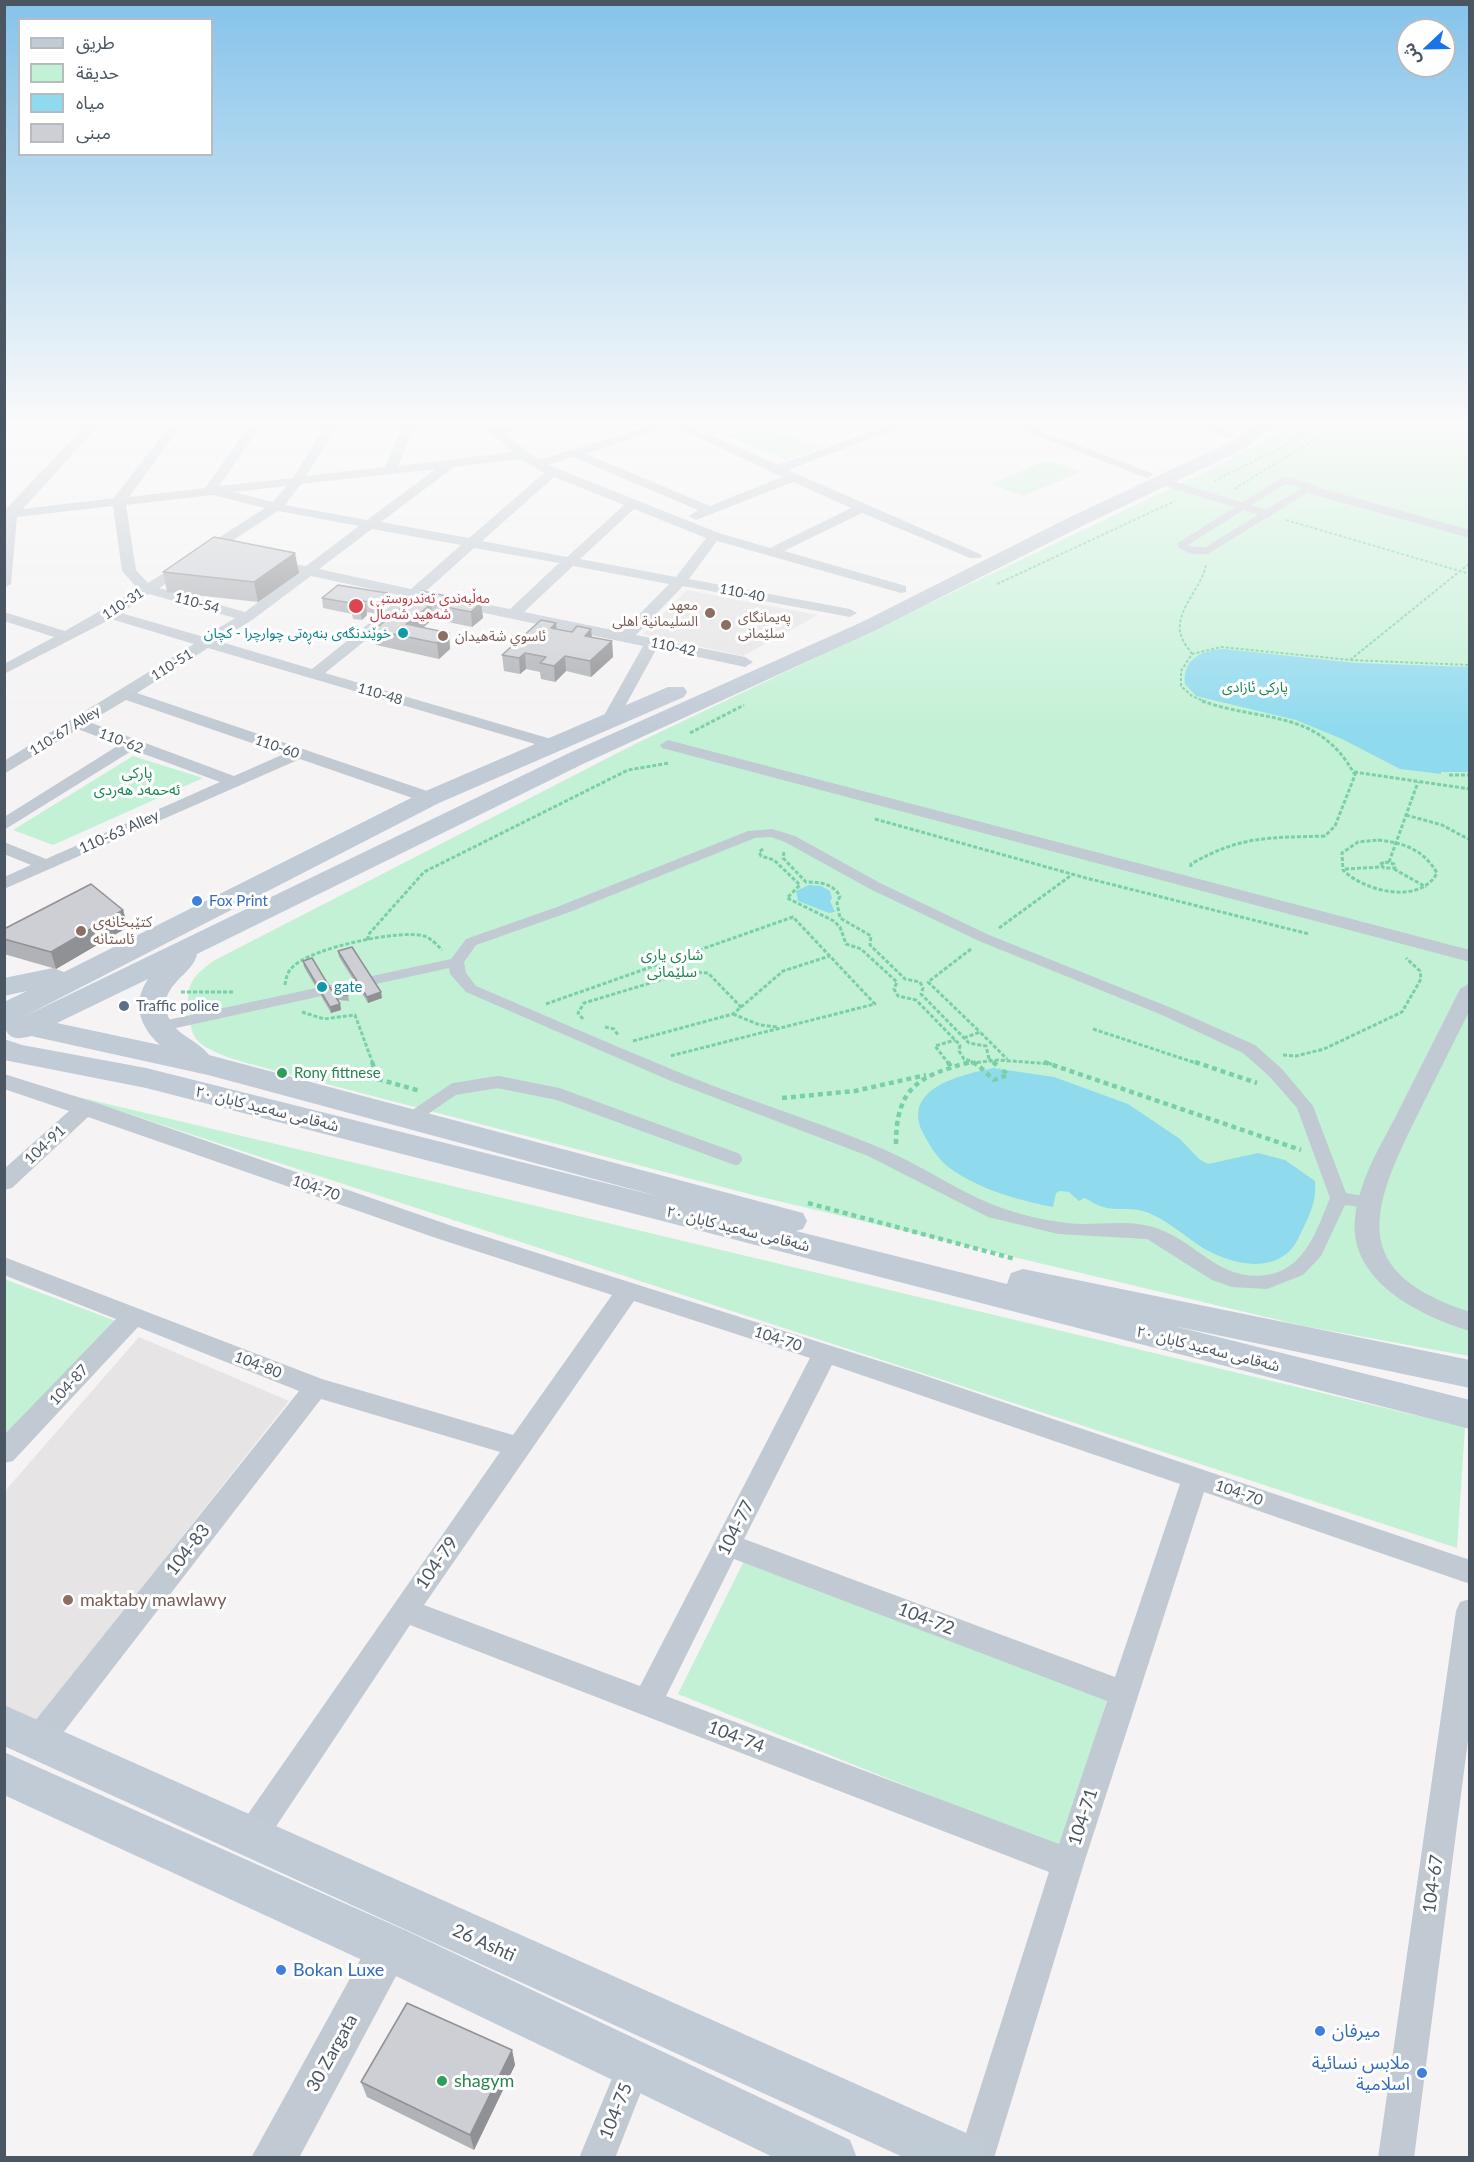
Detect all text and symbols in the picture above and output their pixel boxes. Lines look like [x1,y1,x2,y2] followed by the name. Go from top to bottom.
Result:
[18,18,213,156] legend
[1396,18,1456,78] north arrow
[76,31,115,53] text: طريق
[1398,40,1424,68] text: ش
[76,61,119,83] text: حديقة
[76,91,105,113] text: مياه
[76,121,111,143] text: مبنى
[718,580,766,606] street label: 110-40
[99,584,147,624] street label: 110-31
[173,589,221,617] street label: 110-54
[370,590,490,622] place label: مەڵبەندی تەندروستیی شەهید شەماڵ
[347,597,365,615] marker: مەڵبەندی تەندروستیی شەهید شەماڵ
[612,597,698,630] place label: معهد السلیمانیة اهلى
[703,606,717,620] marker: معهد السلیمانیة اهلى
[738,609,791,642] place label: پەیمانگای سلێمانی
[719,618,733,632] marker: پەیمانگای سلێمانی
[204,625,391,641] place label: خوێندنگەی بنەڕەتی چوارچرا - کچان
[396,626,410,640] marker: خوێندنگەی بنەڕەتی چوارچرا - کچان
[455,628,546,644] place label: ئاسوي شةهيدان
[436,629,450,643] marker: ئاسوي شةهيدان
[649,634,697,660] street label: 110-42
[148,646,196,684] street label: 110-51
[1222,679,1288,695] park label: پارکی ئازادی
[356,680,404,708] street label: 110-48
[27,703,103,759] street label: 110-67 Alley
[97,725,145,757] street label: 110-62
[253,732,301,762] street label: 110-60
[94,764,180,799] park label: پارکی ئەحمەد هەردی
[76,806,162,858] street label: 110-63 Alley
[209,892,268,910] place label: Fox Print
[190,894,204,908] marker: Fox Print
[93,913,152,948] place label: کتێبخانەی ئاستانە
[74,924,88,938] marker: کتێبخانەی ئاستانە
[641,946,703,981] park label: شاری یاری سلێمانی
[334,978,362,996] place label: gate
[315,980,329,994] marker: gate
[136,997,219,1015] place label: Traffic police
[117,999,131,1013] marker: Traffic police
[294,1064,381,1082] place label: Rony fittnese
[275,1066,289,1080] marker: Rony fittnese
[193,1082,341,1136] street label: شەقامی سەعید کابان ٢٠
[21,1122,69,1168] street label: 104-91
[290,1172,342,1204] street label: 104-70
[664,1202,812,1256] street label: شەقامی سەعید کابان ٢٠
[1134,1322,1282,1376] street label: شەقامی سەعید کابان ٢٠
[752,1323,804,1355] street label: 104-70
[232,1348,284,1382] street label: 104-80
[46,1361,92,1409] street label: 104-87
[1213,1477,1265,1509] street label: 104-70
[713,1497,759,1559] street label: 104-77
[161,1520,215,1580] street label: 104-83
[411,1533,463,1593] street label: 104-79
[80,1589,226,1611] place label: maktaby mawlawy
[61,1593,75,1607] marker: maktaby mawlawy
[895,1598,957,1640] street label: 104-72
[705,1716,767,1758] street label: 104-74
[1064,1786,1102,1848] street label: 104-71
[1418,1853,1448,1915] street label: 104-67
[449,1920,519,1966] street label: 26 Ashti
[293,1959,384,1981] place label: Bokan Luxe
[274,1963,288,1977] marker: Bokan Luxe
[302,2011,362,2095] street label: 30 Zargata
[1332,2020,1380,2042] place label: ميرفان
[1313,2024,1327,2038] marker: ميرفان
[1312,2052,1410,2094] place label: ملابس نسائية اسلامية
[1415,2066,1429,2080] marker: ملابس نسائية اسلامية
[454,2070,514,2092] place label: shagym
[435,2074,449,2088] marker: shagym
[595,2080,637,2142] street label: 104-75

